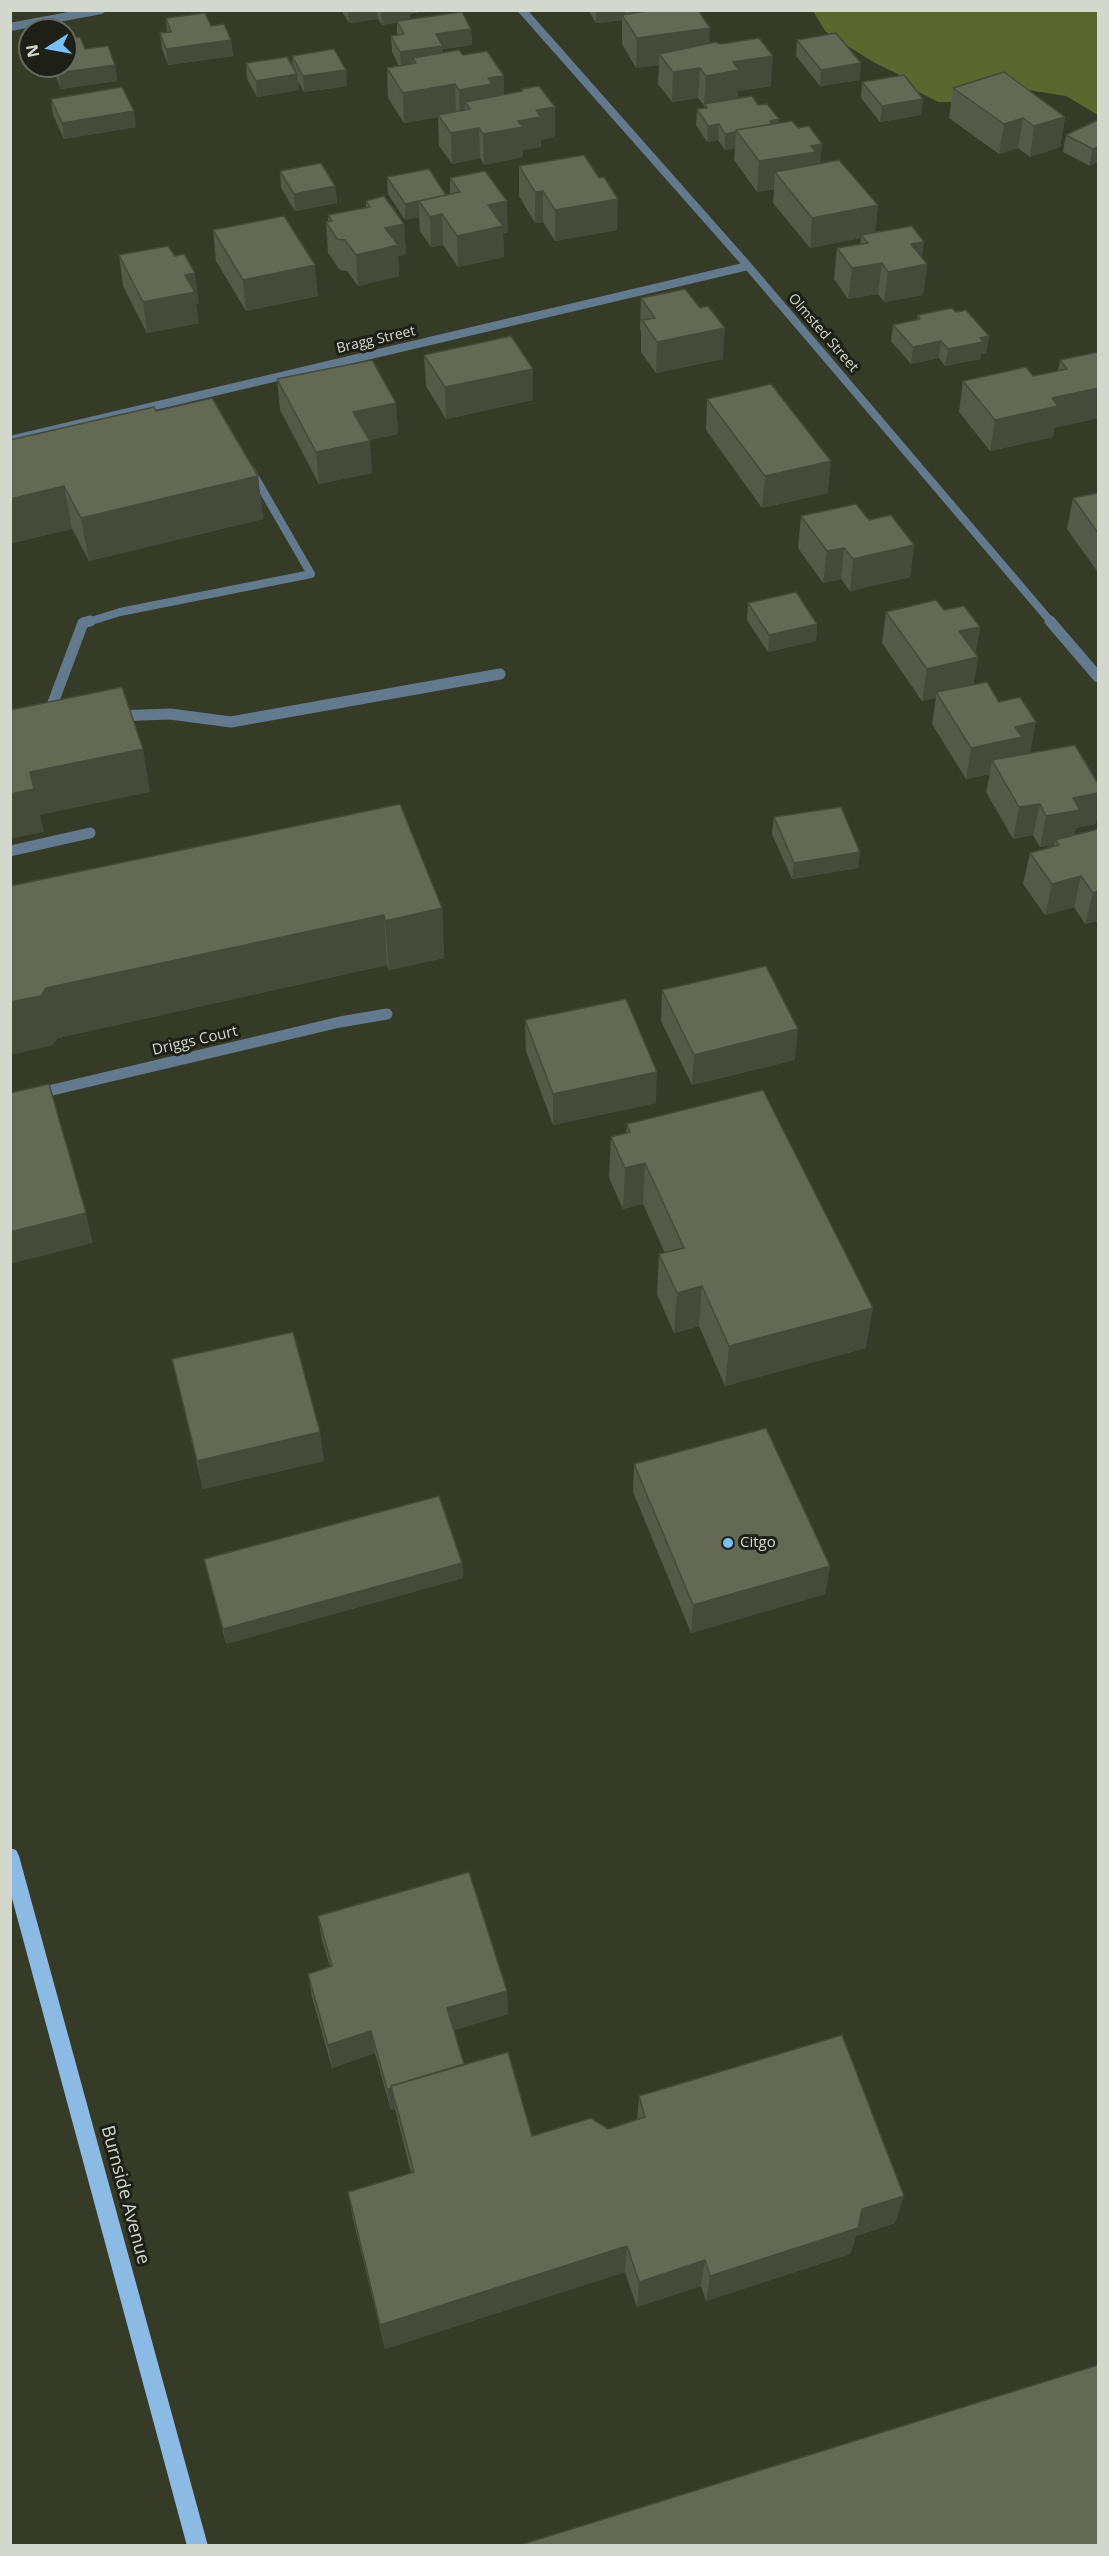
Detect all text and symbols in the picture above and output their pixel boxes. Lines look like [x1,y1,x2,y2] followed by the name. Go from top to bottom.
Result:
[18,18,78,78] north arrow
[20,43,44,60] text: N
[784,290,862,376] street label: Olmsted Street
[335,323,417,357] street label: Bragg Street
[150,1022,240,1060] street label: Driggs Court
[740,1534,776,1552] place label: Citgo
[721,1536,735,1550] marker: Citgo
[96,2123,154,2267] street label: Burnside Avenue

